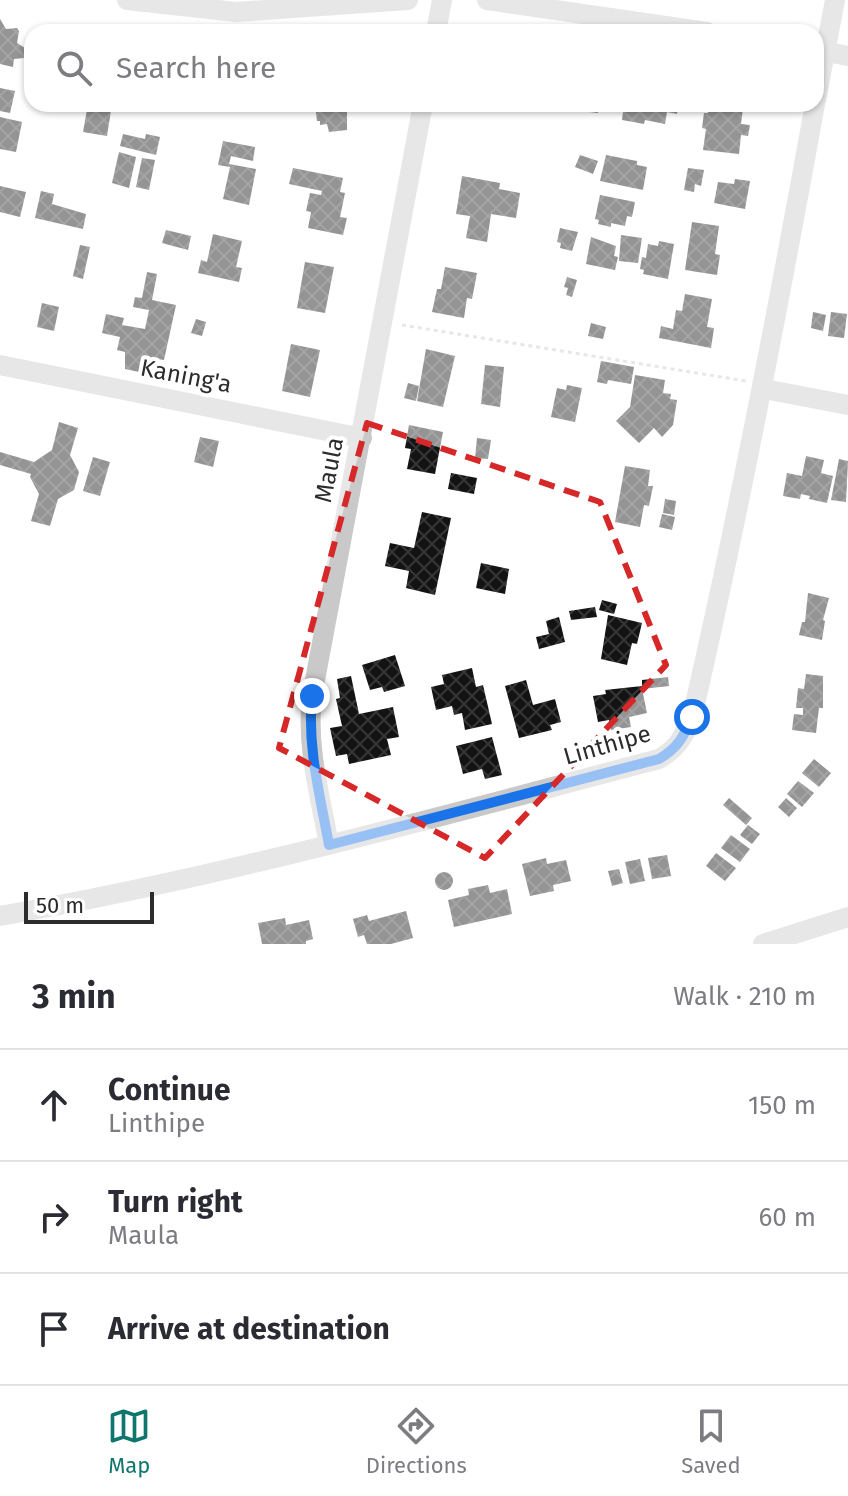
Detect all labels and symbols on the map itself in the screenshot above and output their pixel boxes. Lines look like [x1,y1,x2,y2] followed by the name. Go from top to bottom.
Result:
[138,353,234,399] street label: Kaning'a
[309,435,349,505] street label: Maula
[294,678,330,714] route end
[674,699,710,735] route start
[560,719,654,771] street label: Linthipe
[24,888,154,924] scale bar

